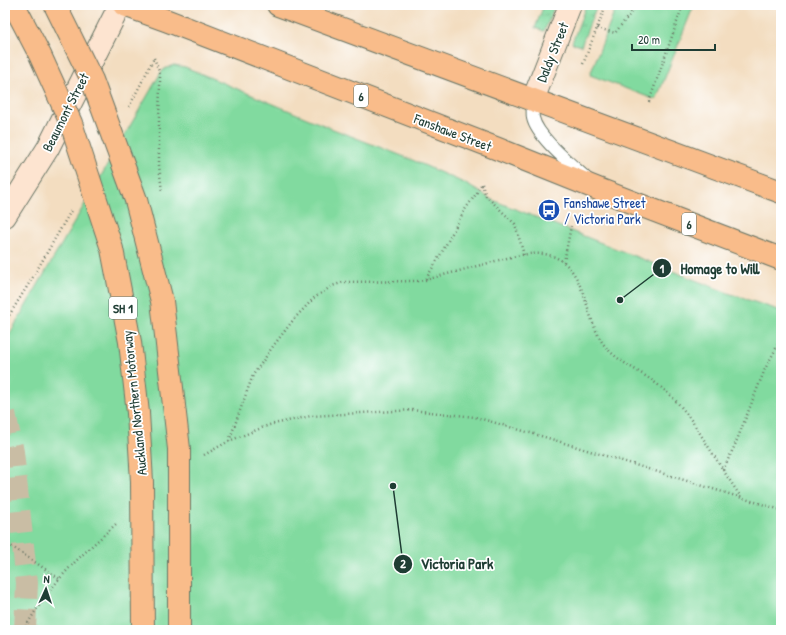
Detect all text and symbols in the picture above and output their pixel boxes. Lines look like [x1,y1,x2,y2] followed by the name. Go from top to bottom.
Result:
[531,19,574,85] street label: Daldy Street
[632,26,715,52] scale bar
[638,31,660,48] text: 20 m
[37,69,93,155] street label: Beaumont Street
[354,85,368,107] road number: 6
[411,108,495,156] street label: Fanshawe Street
[563,193,646,228] place label: Fanshawe Street / Victoria Park
[536,197,562,223] bus stop icon: Fanshawe Street / Victoria Park
[682,213,696,235] road number: 6
[652,255,767,282] callout: Homage to Will
[681,258,760,280] text: Homage to Will
[660,260,665,277] text: 1
[109,297,137,319] road number: SH 1
[117,330,152,476] street label: Auckland Northern Motorway
[393,551,501,578] callout: Victoria Park
[421,553,494,574] text: Victoria Park
[400,555,406,572] text: 2
[26,569,66,609] north arrow
[43,572,50,586] text: N

